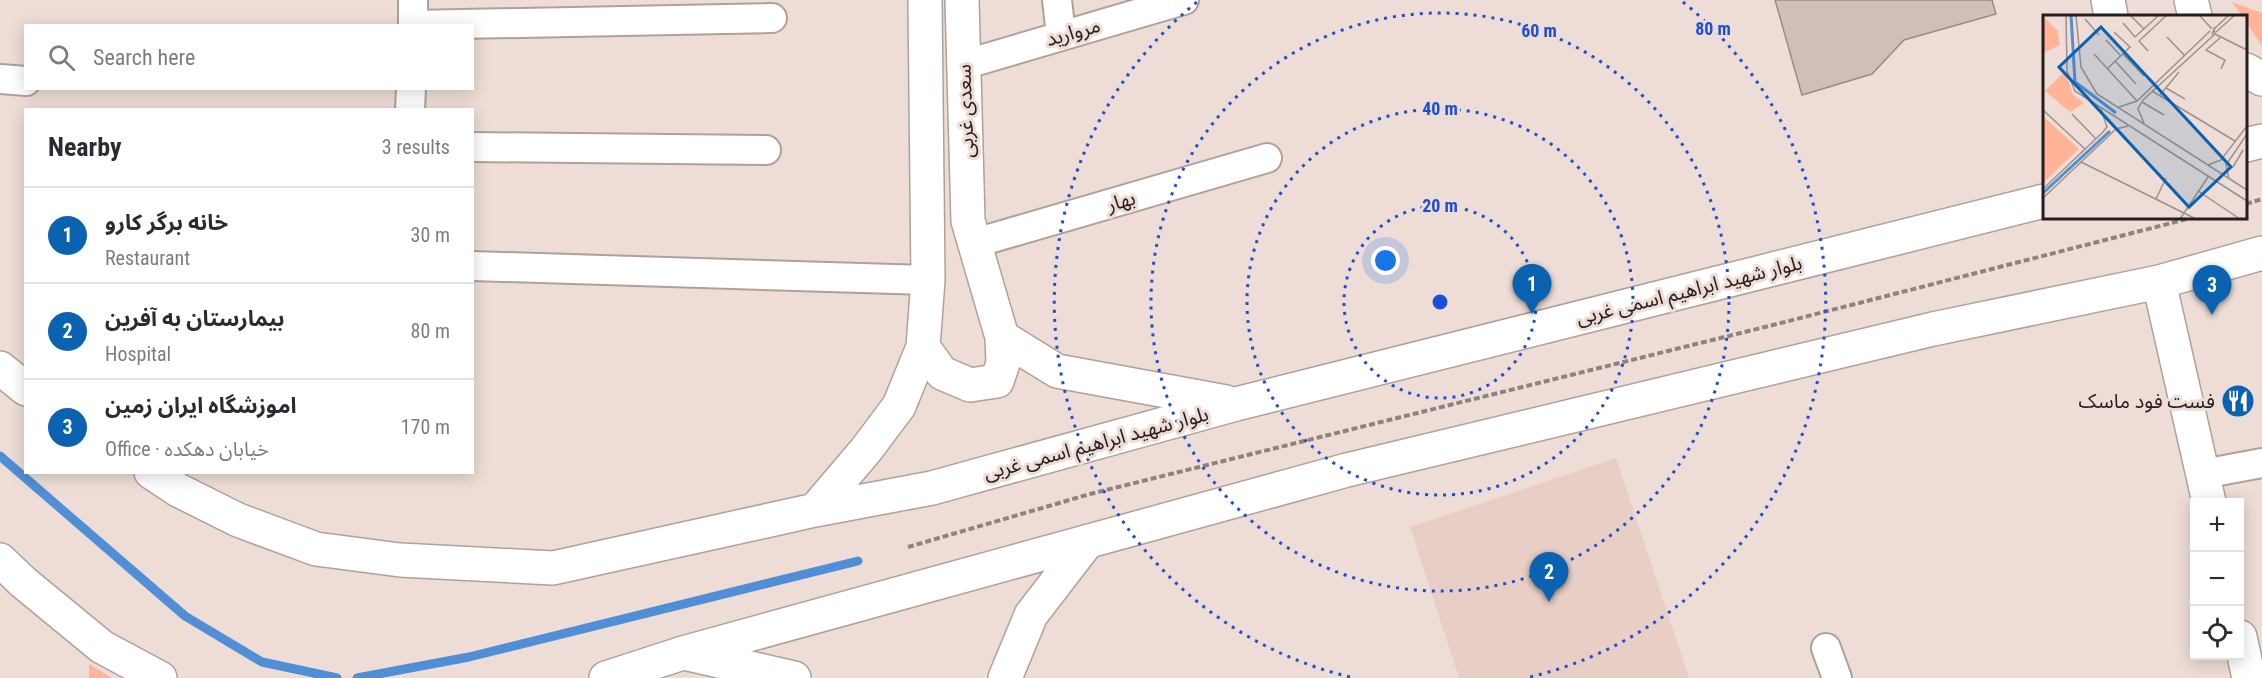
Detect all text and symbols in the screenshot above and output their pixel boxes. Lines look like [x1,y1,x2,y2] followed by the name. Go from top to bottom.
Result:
[1043,13,1103,51] street label: مروارید
[2043,15,2247,219] inset map
[1695,18,1731,39] text: 80 m
[1521,20,1557,41] text: 60 m
[24,24,474,90] search box
[45,41,78,74] icon: search
[93,45,195,70] text: Search here
[951,64,979,158] street label: سعدی غربی
[1422,98,1458,119] text: 40 m
[48,132,122,162] text: Nearby
[382,135,450,159] text: 3 results
[1103,186,1138,217] street label: بهار
[1422,195,1458,216] text: 20 m
[105,210,228,235] text: خانه برگر کارو
[62,223,73,247] text: 1
[411,223,450,247] text: 30 m
[105,246,190,270] text: Restaurant
[1371,246,1400,275] your location
[1574,250,1805,333] street label: بلوار شهید ابراهیم اسمی غربی
[1512,264,1552,314] pin: 1
[2192,266,2232,315] pin: 3
[1430,292,1450,312] centre of rings
[105,306,285,331] text: بیمارستان به آفرین
[62,319,73,343] text: 2
[411,319,450,343] text: 80 m
[105,342,171,366] text: Hospital
[2220,383,2256,419] restaurant icon: فست فود ماسک
[2079,389,2215,413] place label: فست فود ماسک
[105,393,296,418] text: اموزشگاه ایران زمین
[981,401,1212,487] street label: بلوار شهید ابراهیم اسمی غربی
[62,415,73,439] text: 3
[401,415,450,439] text: 170 m
[105,437,269,461] text: Office · خیابان دهکده
[2190,498,2244,660] map controls
[2190,498,2244,552] button: +
[1530,552,1568,602] pin: 2
[2190,552,2244,606] button: −
[2190,606,2244,660] button: locate

